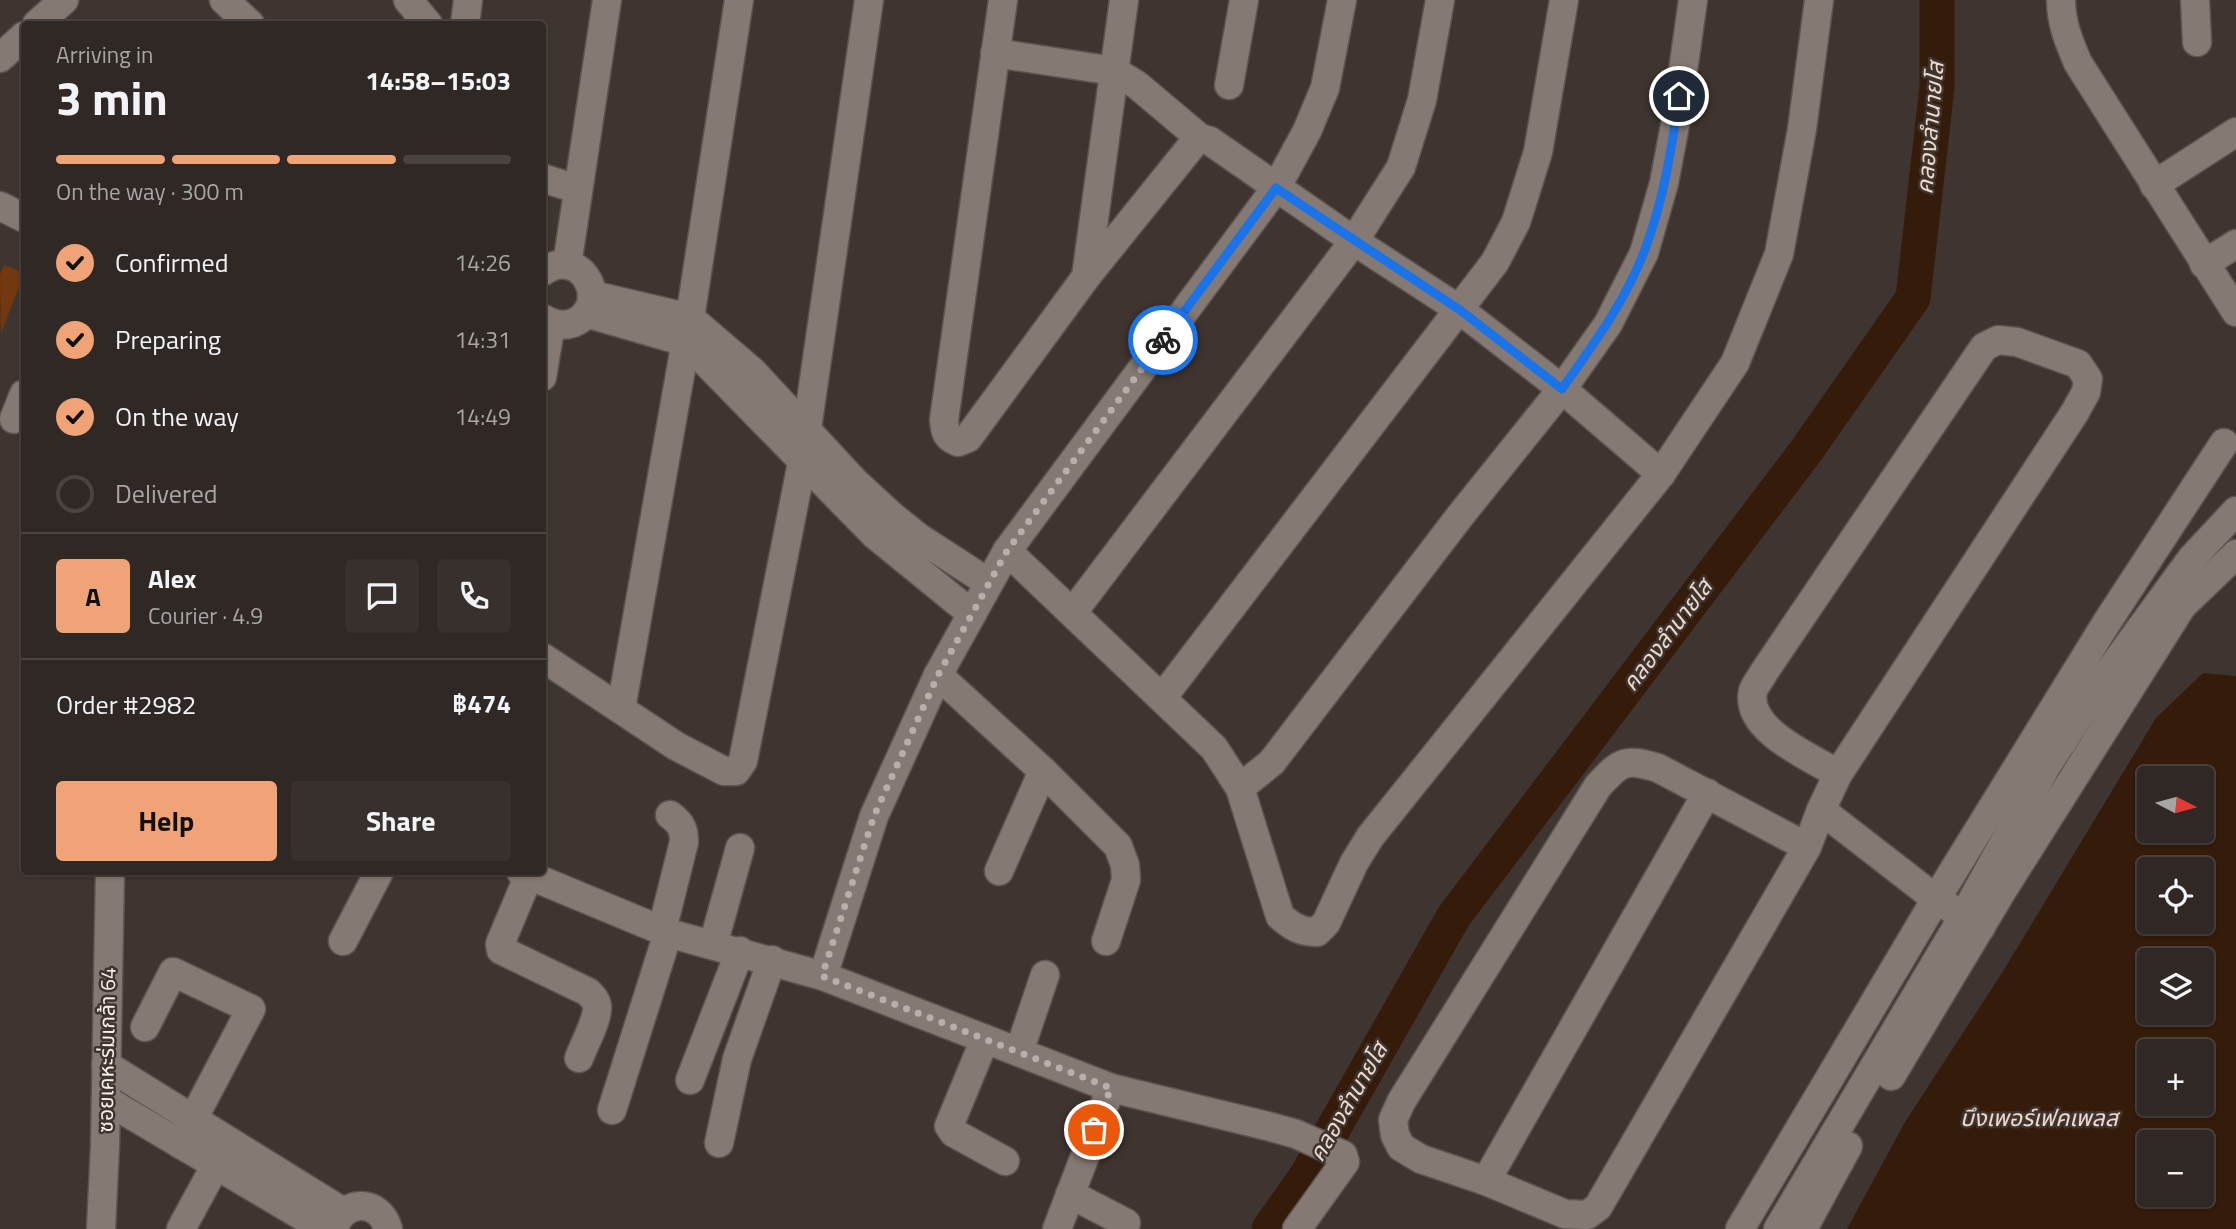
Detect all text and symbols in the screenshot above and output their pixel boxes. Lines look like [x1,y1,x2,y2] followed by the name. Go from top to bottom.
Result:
[56,37,153,72] text: Arriving in
[1906,58,1953,195] water label: คลองลำนายโส
[365,61,511,100] text: 14:58–15:03
[56,63,168,133] text: 3 min
[1649,66,1709,126] pin
[1660,77,1698,115] icon: home
[56,174,244,209] text: On the way · 300 m
[115,243,229,282] text: Confirmed
[56,244,94,282] icon: check
[454,245,511,280] text: 14:26
[1128,305,1198,375] courier
[115,320,221,359] text: Preparing
[56,321,94,359] icon: check
[1144,321,1182,359] icon: bike
[454,322,511,357] text: 14:31
[115,397,239,436] text: On the way
[56,398,94,436] icon: check
[454,399,511,434] text: 14:49
[115,474,218,513] text: Delivered
[148,559,196,598] text: Alex
[345,559,419,633] button: chat
[437,559,511,633] button: phone
[1613,569,1722,698] water label: คลองลำนายโส
[85,577,101,616] text: A
[148,598,263,633] text: Courier · 4.9
[452,684,511,723] text: ฿474
[56,685,196,724] text: Order #2982
[2137,766,2214,844] north arrow
[2137,766,2214,1207] map controls
[56,781,277,861] button: Help
[291,781,511,861] button: Share
[2137,857,2214,934] button: locate
[2137,948,2214,1025] button: layers
[89,967,123,1133] street label: ซอยเคหะร่มเกล้า 64
[1299,1033,1397,1168] water label: คลองลำนายโส
[2137,1039,2214,1116] button: +
[1064,1100,1124,1160] pin
[1960,1100,2121,1135] water label: บึงเพอร์เฟคเพลส
[1075,1111,1113,1149] icon: bag
[2137,1130,2214,1207] button: −

